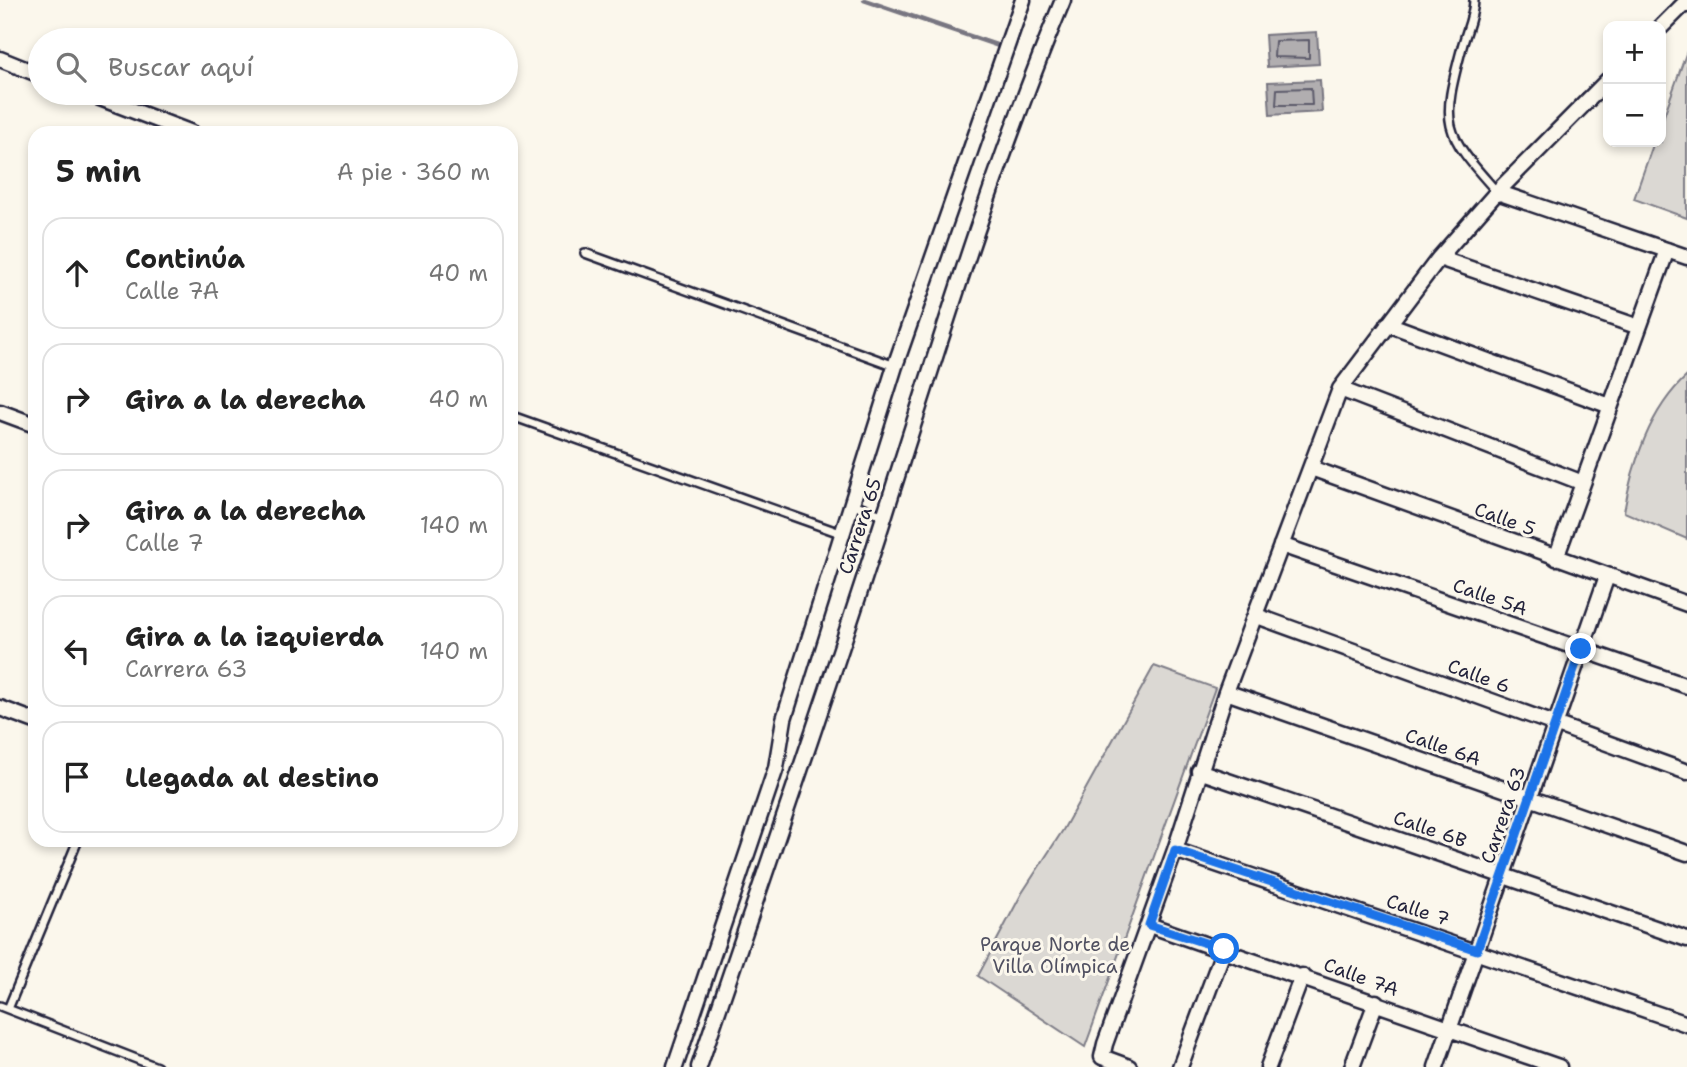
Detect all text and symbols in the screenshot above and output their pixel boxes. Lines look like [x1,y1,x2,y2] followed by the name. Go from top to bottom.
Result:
[1603,21,1666,147] map controls
[1603,21,1666,84] button: +
[28,28,518,105] search box
[52,48,90,86] icon: search
[108,49,254,84] text: Buscar aquí
[1603,84,1666,147] button: −
[56,151,141,192] text: 5 min
[337,157,490,187] text: A pie · 360 m
[125,241,245,276] text: Continúa
[58,254,96,292] icon: ahead
[428,258,488,288] text: 40 m
[125,276,219,306] text: Calle 7A
[58,380,96,418] icon: right
[125,382,366,417] text: Gira a la derecha
[428,384,488,414] text: 40 m
[833,475,887,577] street label: Carrera 65
[125,493,366,528] text: Gira a la derecha
[1471,496,1539,542] street label: Calle 5
[58,506,96,544] icon: right
[420,510,488,540] text: 140 m
[125,528,204,558] text: Calle 7
[1449,573,1531,621] street label: Calle 5A
[125,619,384,654] text: Gira a la izquierda
[58,632,96,670] icon: left
[1565,633,1596,664] route end
[420,636,488,666] text: 140 m
[1444,653,1514,699] street label: Calle 6
[125,654,247,684] text: Carrera 63
[1402,722,1484,772] street label: Calle 6A
[58,758,96,796] icon: arrive
[125,760,379,795] text: Llegada al destino
[1475,763,1531,867] street label: Carrera 63
[1390,805,1470,853] street label: Calle 6B
[1383,888,1453,932] street label: Calle 7
[980,932,1130,979] park label: Parque Norte de Villa Olímpica
[1208,933,1239,964] route start
[1320,952,1402,1002] street label: Calle 7A

